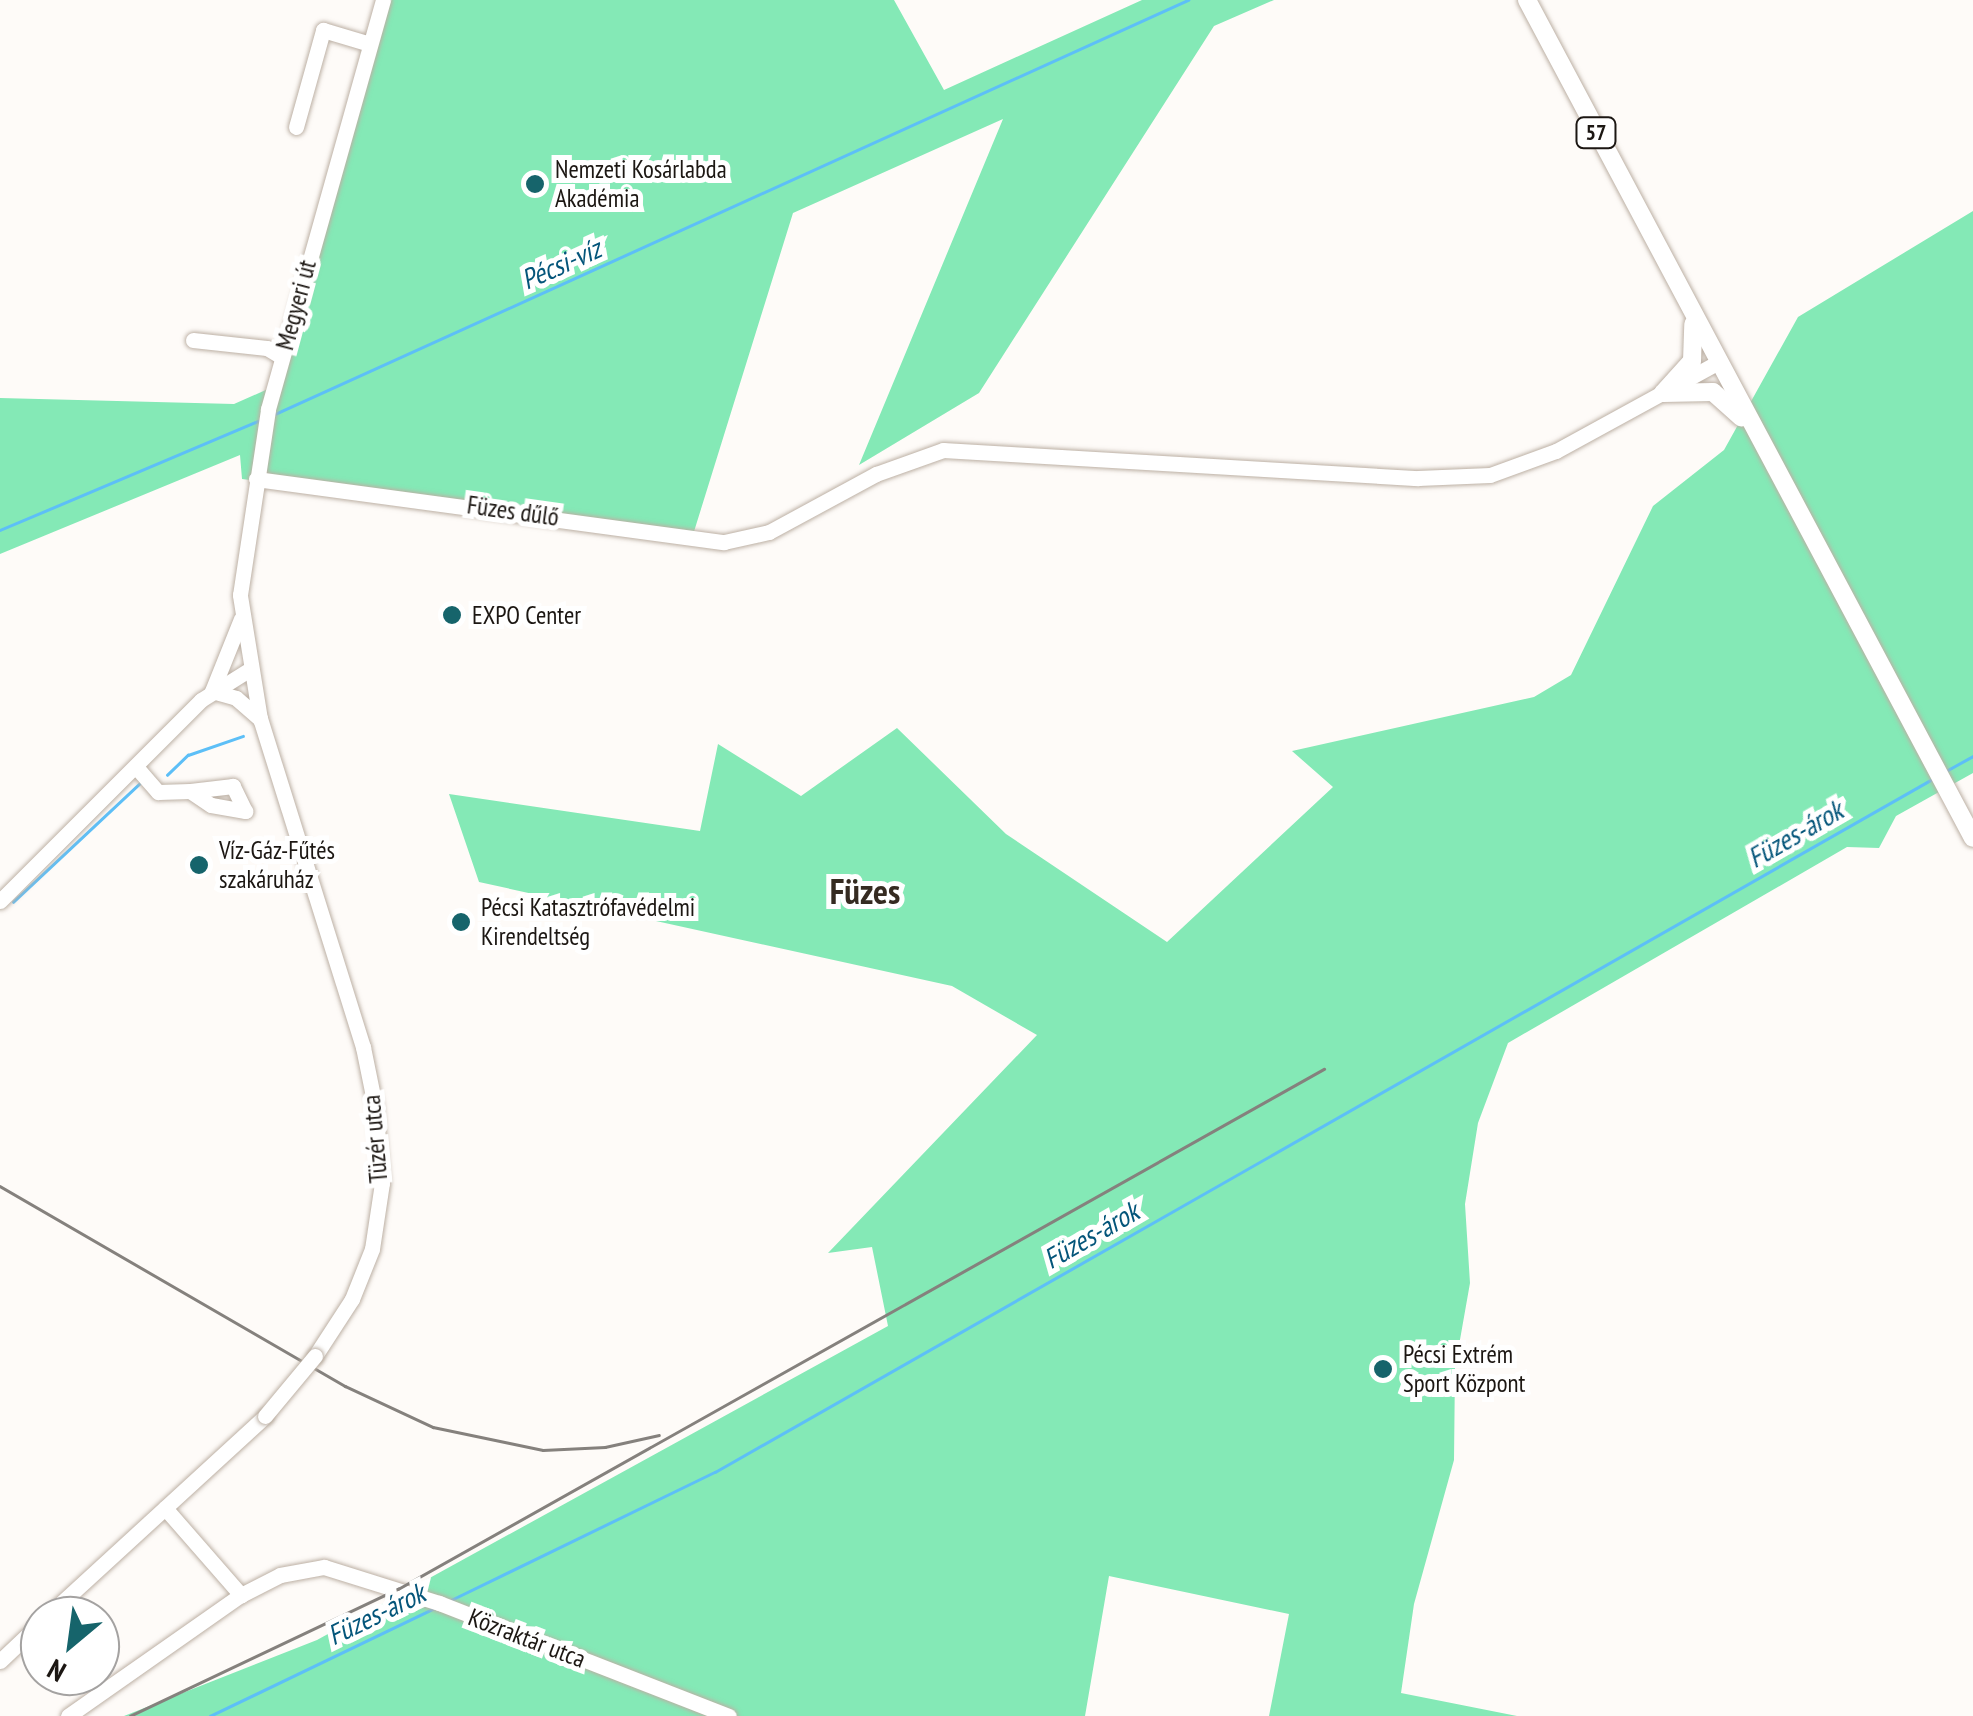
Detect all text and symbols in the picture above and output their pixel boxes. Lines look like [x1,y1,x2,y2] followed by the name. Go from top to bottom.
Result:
[1574,116,1618,150] road number: 57
[555,155,727,214] place label: Nemzeti Kosárlabda Akadémia
[524,173,546,195] marker: Nemzeti Kosárlabda Akadémia
[516,232,606,296] water label: Pécsi-víz
[270,257,322,353] street label: Megyeri út
[465,490,561,532] street label: Füzes dűlő
[472,600,581,630] place label: EXPO Center
[441,604,463,626] marker: EXPO Center
[1741,793,1849,875] water label: Füzes-árok
[219,836,335,895] place label: Víz-Gáz-Fűtés szakáruház
[188,854,210,876] marker: Víz-Gáz-Fűtés szakáruház
[830,870,900,912] district label: Füzes
[481,893,695,952] place label: Pécsi Katasztrófavédelmi Kirendeltség
[450,911,472,933] marker: Pécsi Katasztrófavédelmi Kirendeltség
[356,1094,394,1184] street label: Tüzér utca
[1037,1194,1145,1276] water label: Füzes-árok
[1403,1340,1525,1399] place label: Pécsi Extrém Sport Központ
[1372,1358,1394,1380] marker: Pécsi Extrém Sport Központ
[322,1576,430,1652] water label: Füzes-árok
[20,1596,120,1696] north arrow
[464,1602,590,1674] street label: Közraktár utca
[41,1651,72,1691] text: N

